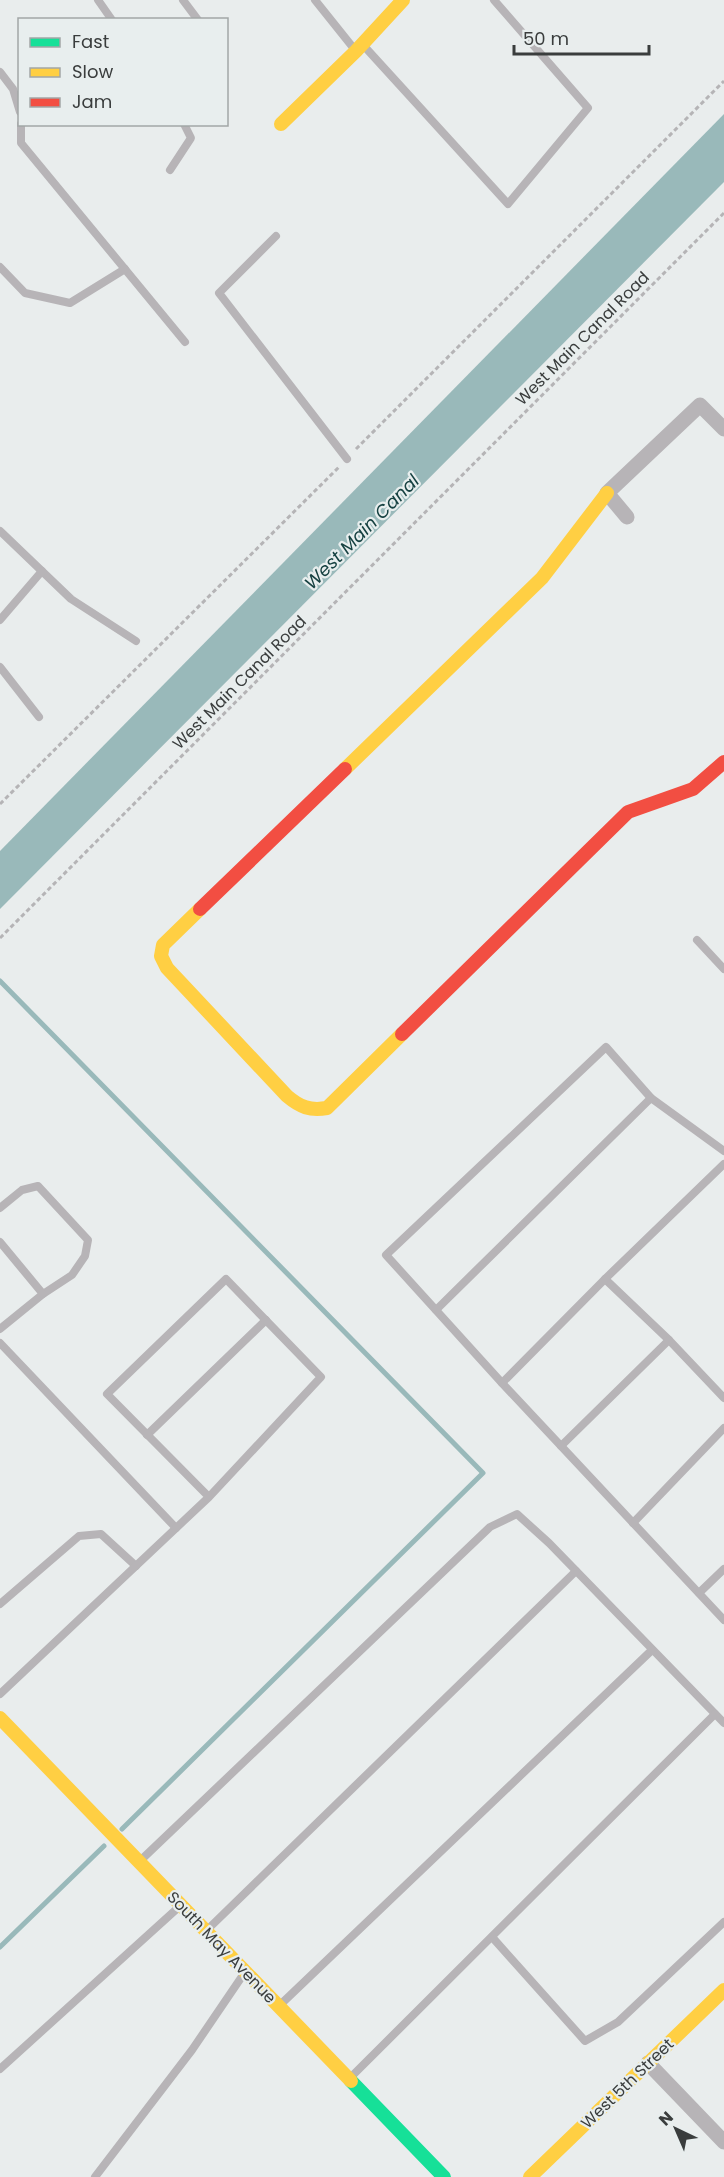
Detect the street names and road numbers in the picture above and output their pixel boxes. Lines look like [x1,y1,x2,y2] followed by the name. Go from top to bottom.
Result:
[510,266,655,411] street label: West Main Canal Road
[167,610,312,755] street label: West Main Canal Road
[162,1886,281,2009] street label: South May Avenue
[576,2033,679,2134] street label: West 5th Street

